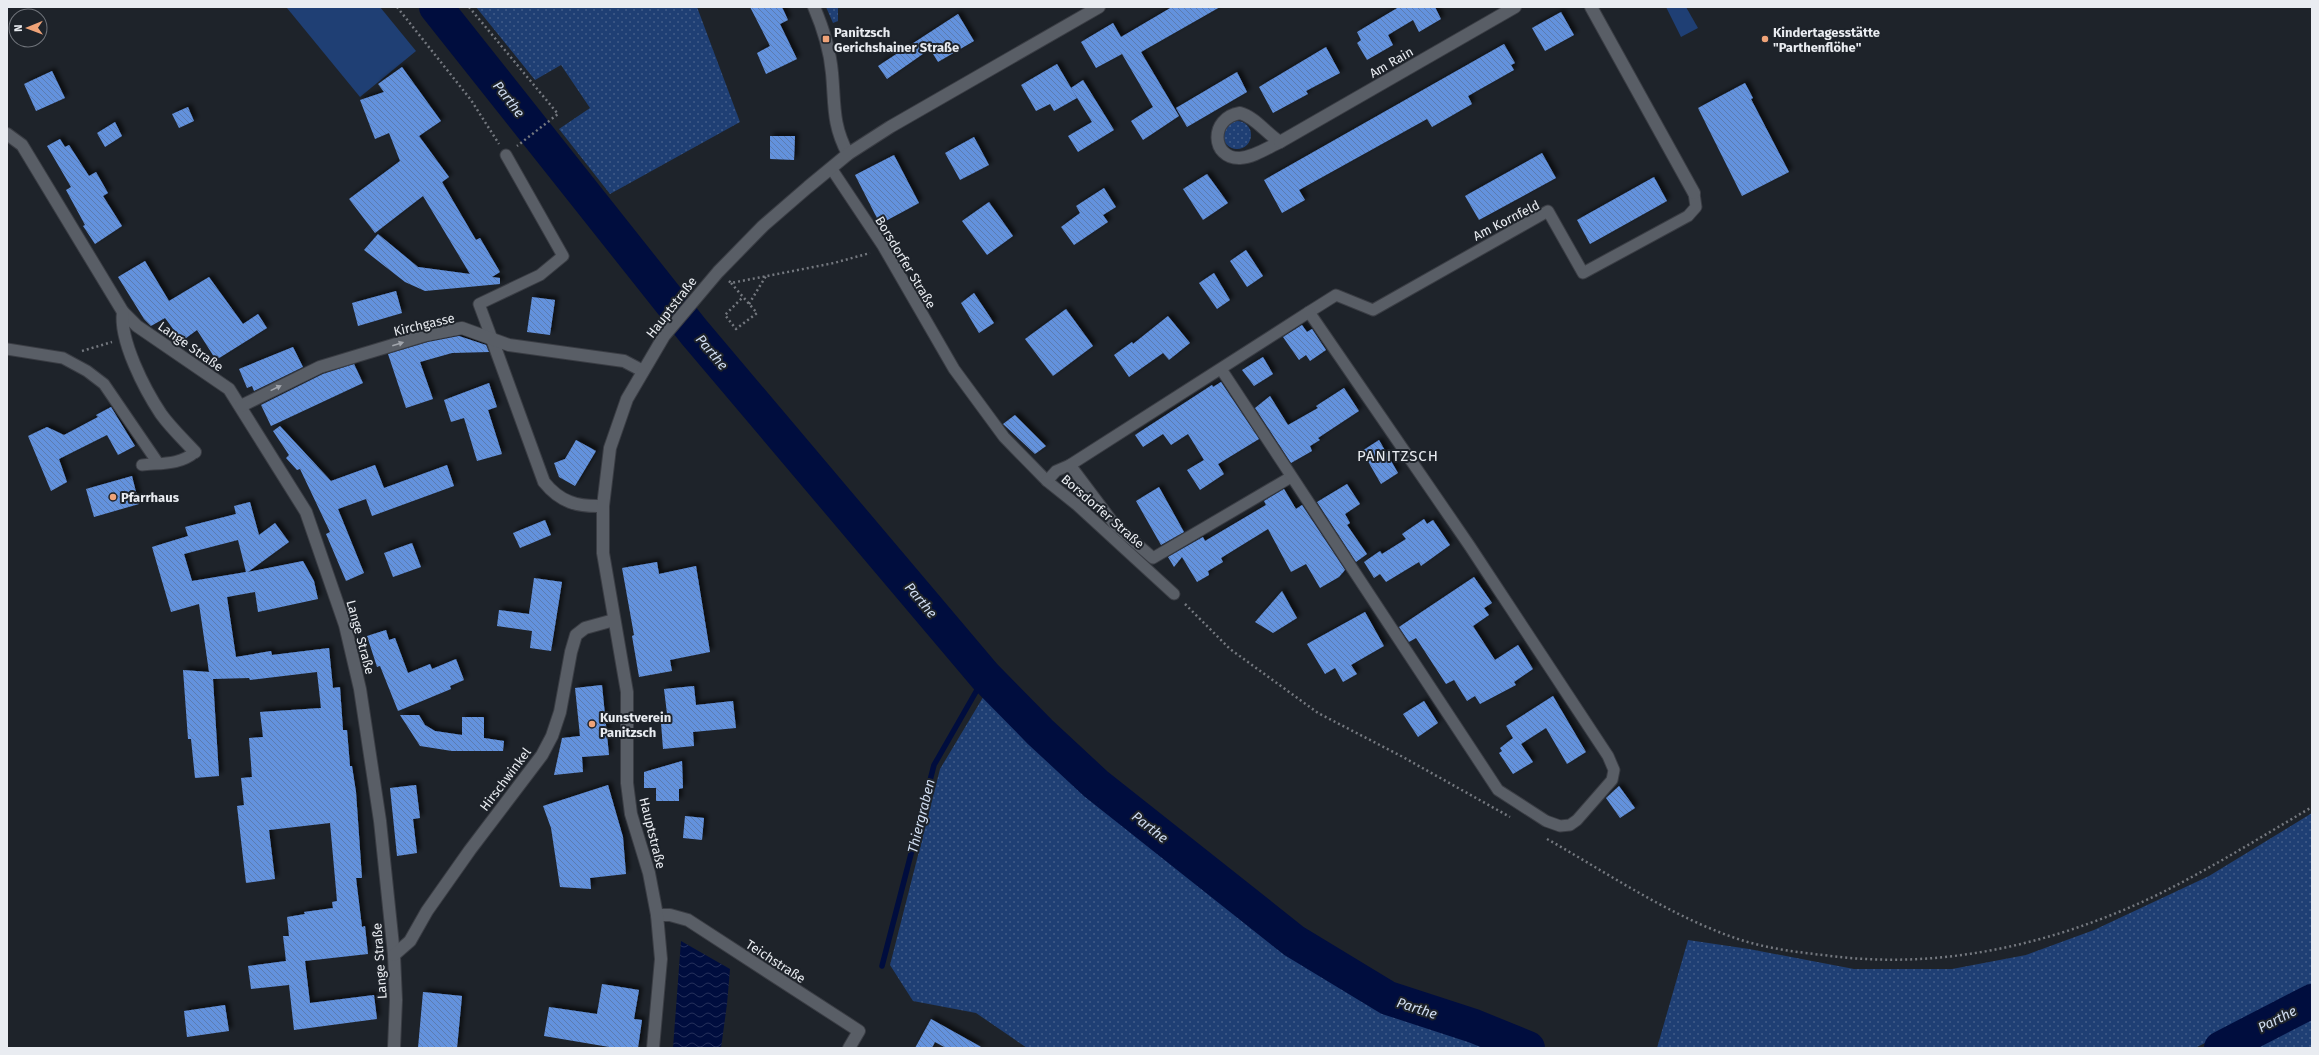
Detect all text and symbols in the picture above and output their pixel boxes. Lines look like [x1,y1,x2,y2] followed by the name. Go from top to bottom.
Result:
[8,8,48,48] north arrow
[12,24,25,32] text: N
[834,25,959,55] place label: Panitzsch Gerichshainer Straße
[1773,25,1880,55] place label: Kindertagesstätte "Parthenflöhe"
[821,34,831,44] marker: Panitzsch Gerichshainer Straße
[1760,34,1770,44] marker: Kindertagesstätte "Parthenflöhe"
[1367,44,1416,81] street label: Am Rain
[489,78,528,121] water label: Parthe
[1470,197,1542,244] street label: Am Kornfeld
[872,213,939,311] street label: Borsdorfer Straße
[643,274,700,341] street label: Hauptstraße
[392,310,456,339] street label: Kirchgasse
[155,318,226,374] street label: Lange Straße
[692,331,731,374] water label: Parthe
[392,341,404,347] one-way arrow
[271,385,282,392] one-way arrow
[1357,447,1439,465] district label: PANITZSCH
[1058,471,1147,551] street label: Borsdorfer Straße
[121,490,180,505] place label: Pfarrhaus
[108,492,118,502] marker: Pfarrhaus
[901,579,940,622] water label: Parthe
[343,598,378,676] street label: Lange Straße
[600,710,671,740] place label: Kunstverein Panitzsch
[587,719,597,729] marker: Kunstverein Panitzsch
[477,745,534,814] street label: Hirschwinkel
[904,777,939,855] water label: Thiergraben
[636,796,669,870] street label: Hauptstraße
[1128,808,1171,847] water label: Parthe
[369,922,390,1000] street label: Lange Straße
[743,937,808,986] street label: Teichstraße
[1395,994,1439,1023] water label: Parthe
[2255,1003,2299,1036] water label: Parthe

